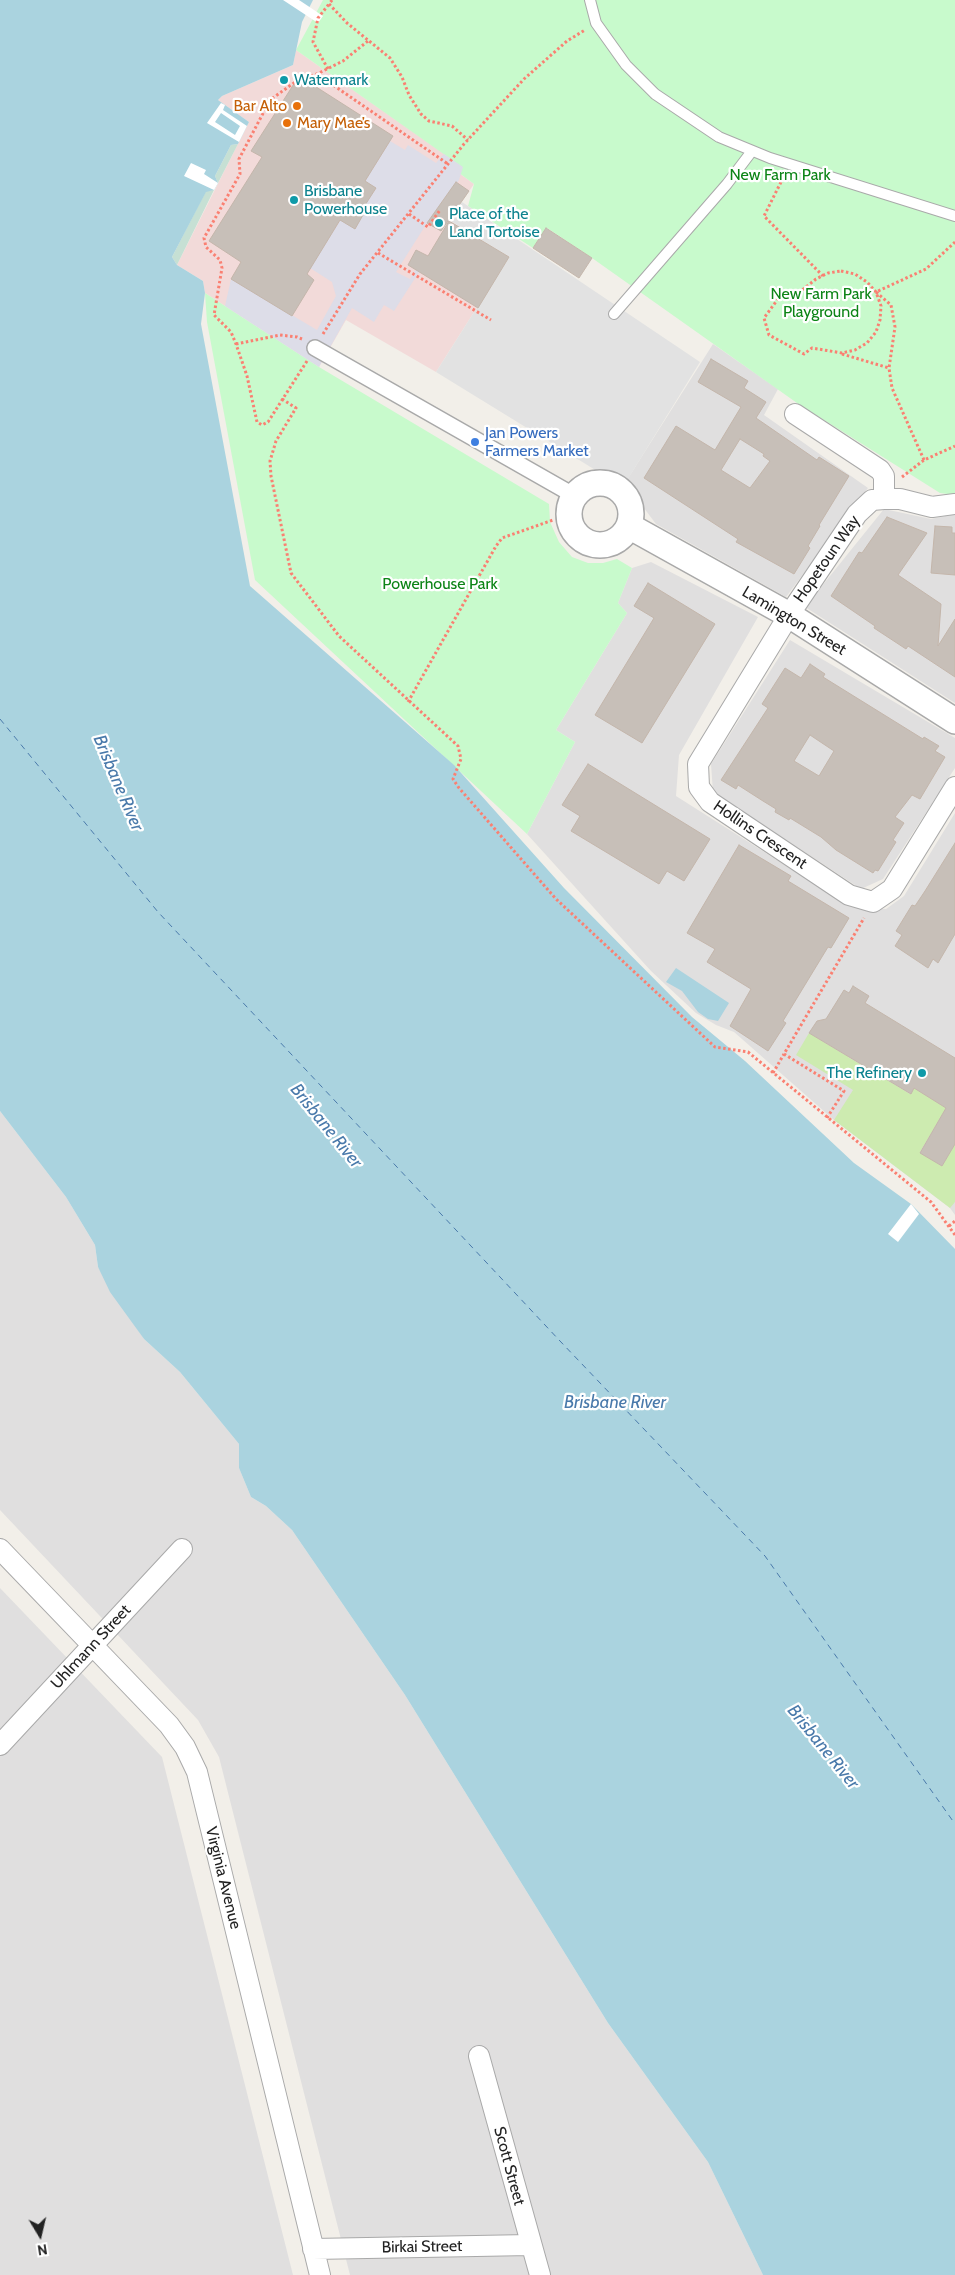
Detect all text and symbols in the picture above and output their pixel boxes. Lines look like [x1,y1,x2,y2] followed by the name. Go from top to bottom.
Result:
[294,70,369,90] place label: Watermark
[278,74,290,86] marker: Watermark
[234,96,287,116] place label: Bar Alto
[291,100,303,112] marker: Bar Alto
[297,113,370,133] place label: Mary Mae’s
[281,117,293,129] marker: Mary Mae’s
[729,165,831,185] park label: New Farm Park
[304,181,387,219] place label: Brisbane Powerhouse
[288,194,300,206] marker: Brisbane Powerhouse
[449,204,540,242] place label: Place of the Land Tortoise
[433,217,445,229] marker: Place of the Land Tortoise
[770,284,872,322] park label: New Farm Park Playground
[485,423,589,461] place label: Jan Powers Farmers Market
[469,436,481,448] marker: Jan Powers Farmers Market
[790,512,864,606] street label: Hopetoun Way
[382,574,498,594] park label: Powerhouse Park
[739,582,849,660] street label: Lamington Street
[88,732,148,834] water label: Brisbane River
[709,797,811,873] street label: Hollins Crescent
[827,1063,912,1083] place label: The Refinery
[916,1067,928,1079] marker: The Refinery
[285,1079,367,1173] water label: Brisbane River
[564,1392,666,1414] water label: Brisbane River
[47,1601,135,1693] street label: Uhlmann Street
[782,1700,864,1794] water label: Brisbane River
[201,1825,245,1931] street label: Virginia Avenue
[489,2125,529,2207] street label: Scott Street
[15,2210,65,2260] north arrow
[381,2237,463,2257] street label: Birkai Street
[36,2240,49,2259] text: N

